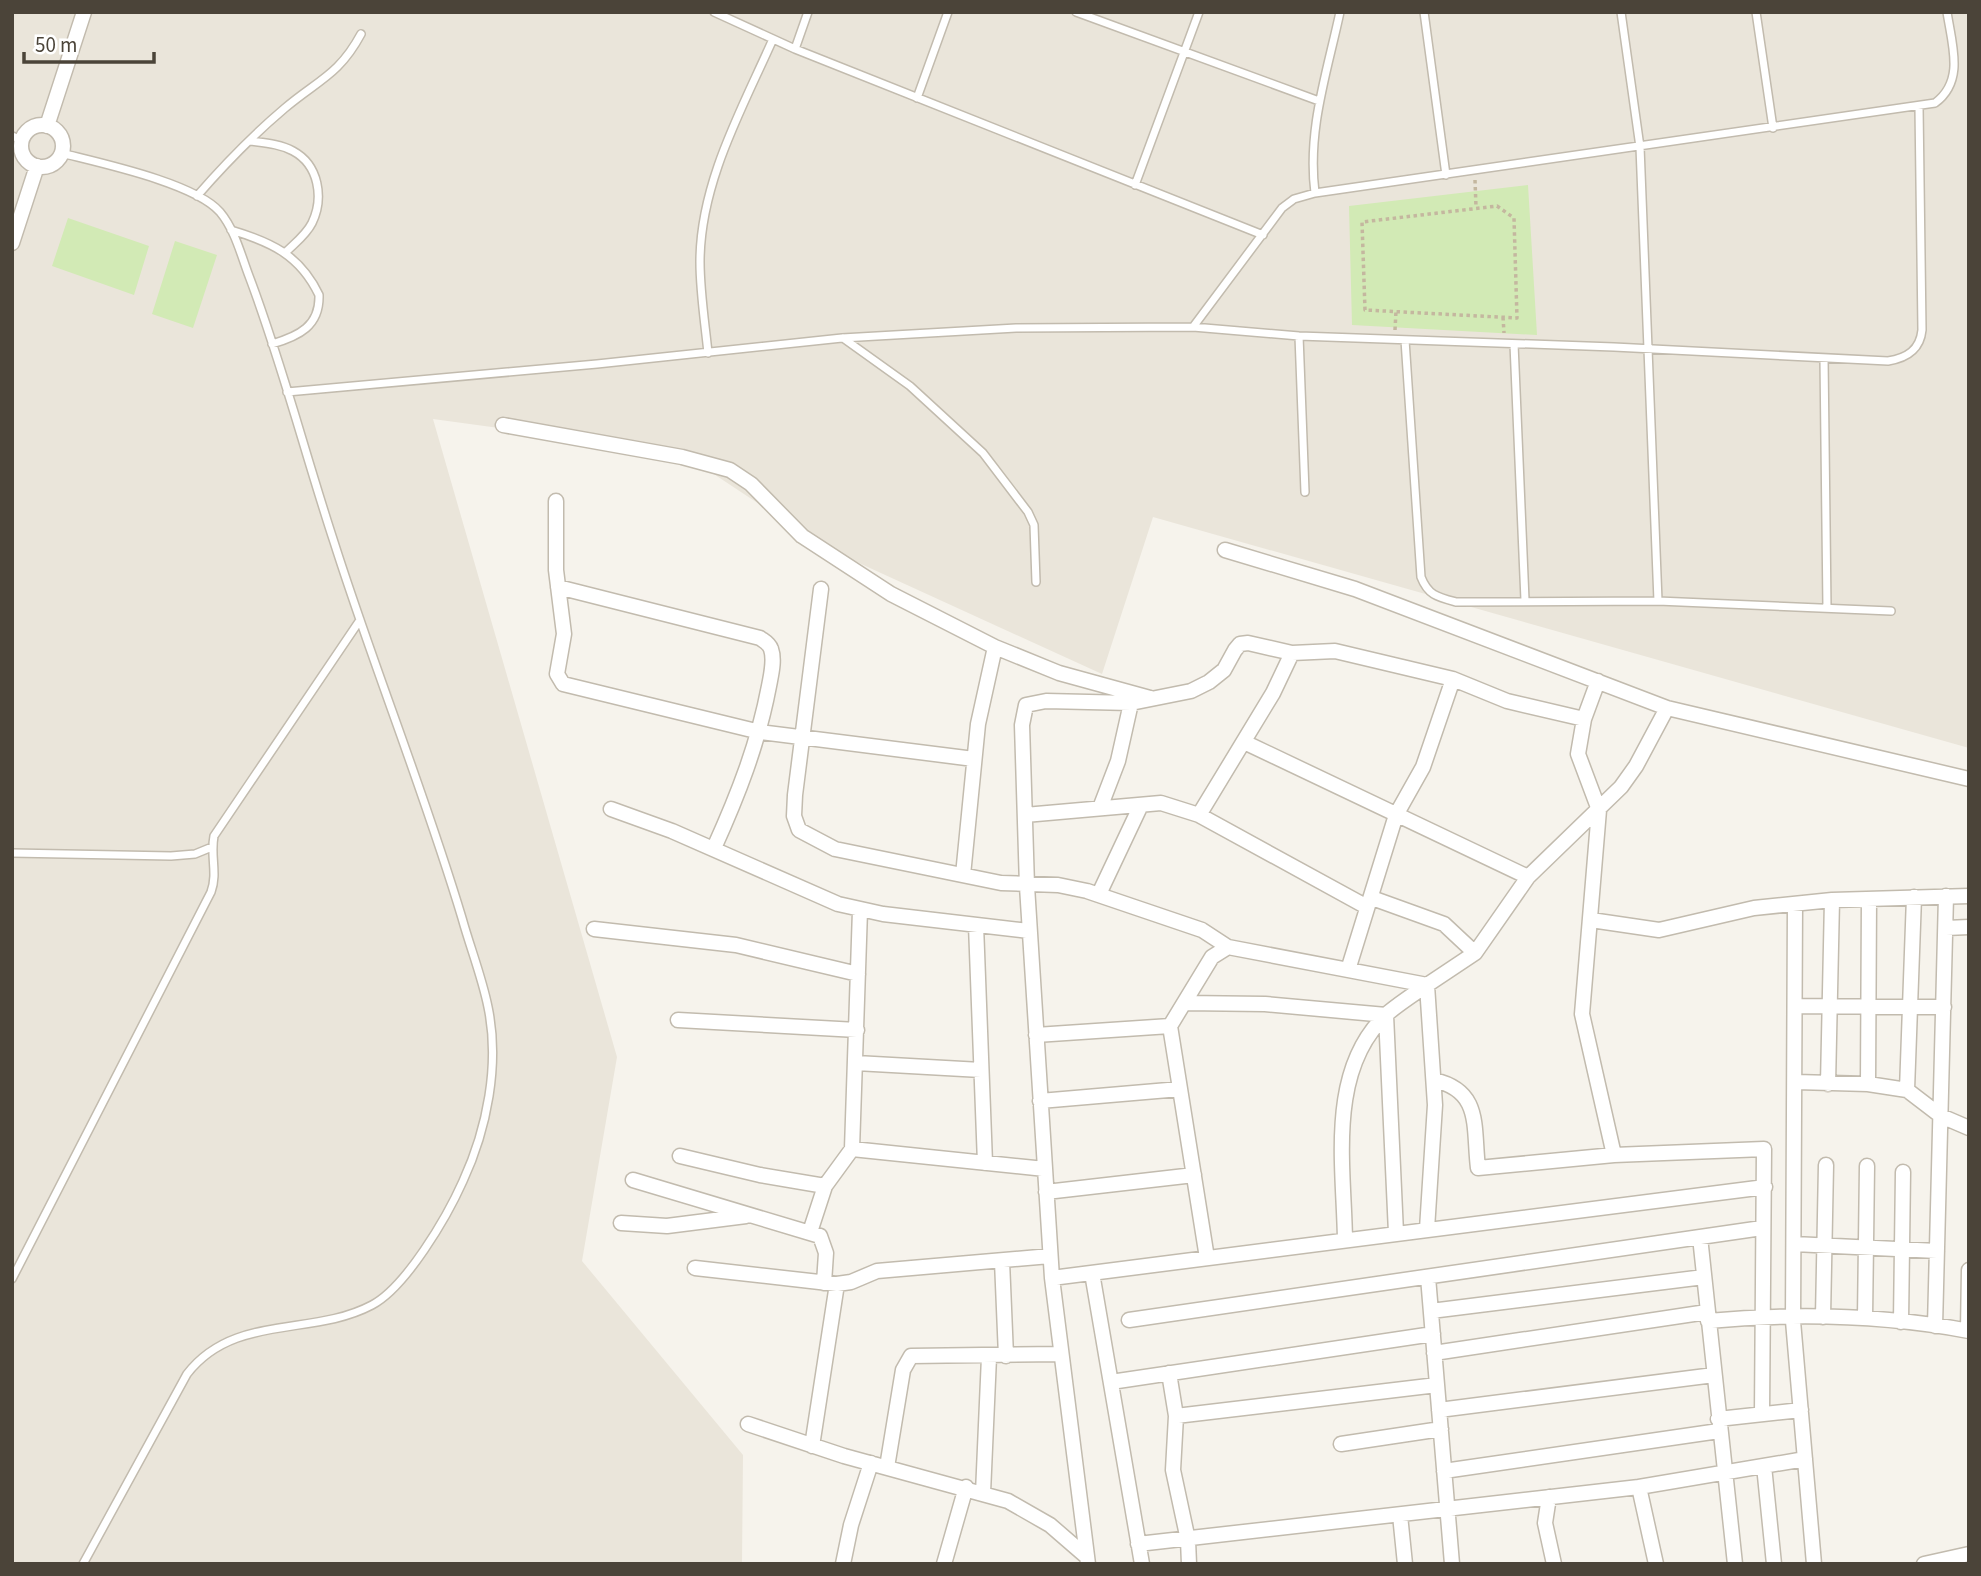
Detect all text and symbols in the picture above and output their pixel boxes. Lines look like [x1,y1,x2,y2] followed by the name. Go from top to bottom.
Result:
[24,21,154,65] scale bar
[35,30,77,60] text: 50 m

